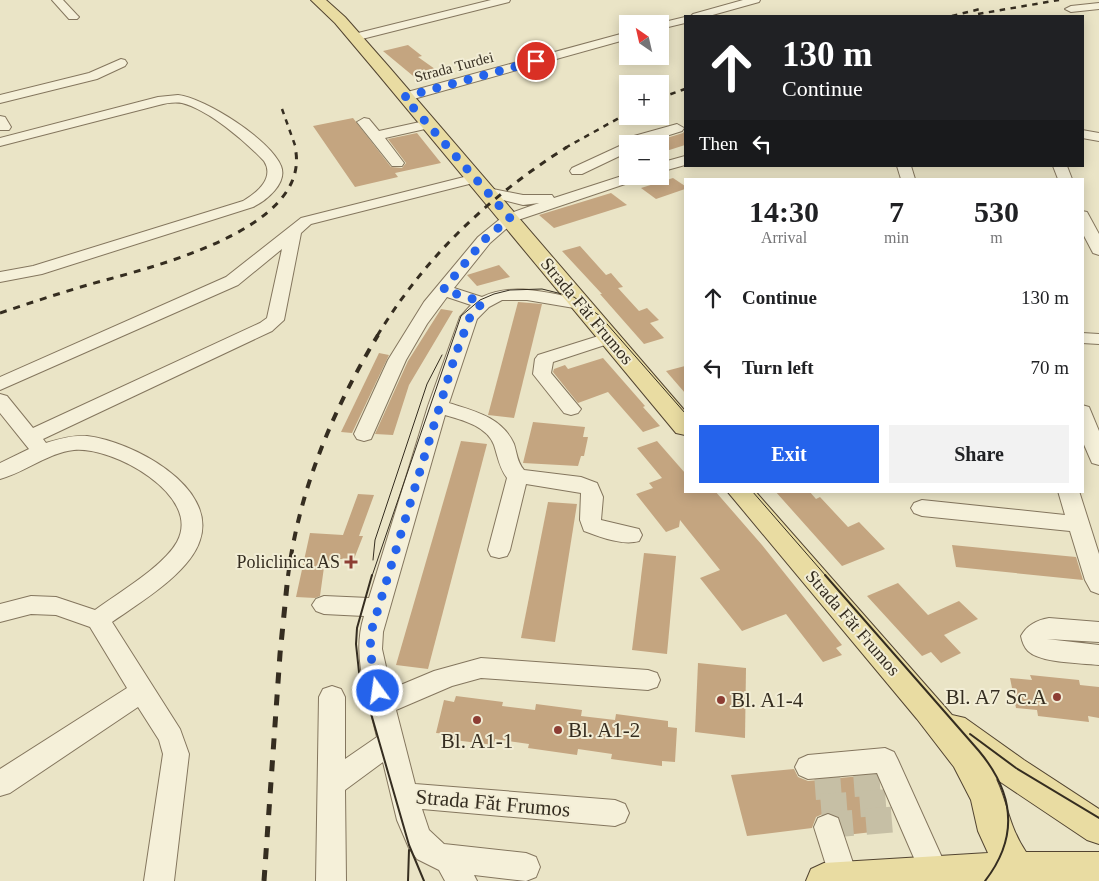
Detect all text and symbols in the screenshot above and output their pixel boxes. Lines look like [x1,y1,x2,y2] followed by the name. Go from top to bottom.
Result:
[619,15,669,65] north arrow
[619,15,669,185] map controls
[699,35,764,100] icon: ahead
[782,35,872,74] text: 130 m
[515,40,557,82] pin
[522,47,550,75] icon: arrive
[413,49,495,85] street label: Strada Turdei
[619,75,669,125] button: +
[782,76,863,101] text: Continue
[748,130,776,158] icon: left
[699,133,738,154] text: Then
[619,135,669,185] button: −
[749,195,819,228] text: 14:30
[889,195,904,228] text: 7
[974,195,1019,228] text: 530
[761,229,807,246] text: Arrival
[884,229,909,246] text: min
[990,229,1003,246] text: m
[537,254,637,368] street label: Strada Făt Frumos
[699,284,727,312] icon: ahead
[742,287,817,308] text: Continue
[1021,287,1069,308] text: 130 m
[699,354,727,382] icon: left
[742,357,814,378] text: Turn left
[1030,357,1069,378] text: 70 m
[699,425,879,483] button: Exit
[889,425,1069,483] button: Share
[237,552,340,572] place label: Policlinica AS
[344,555,358,569] marker: Policlinica AS
[802,566,904,680] street label: Strada Făt Frumos
[351,664,403,716] position arrow
[945,685,1048,709] place label: Bl. A7 Sc.A
[731,688,804,712] place label: Bl. A1-4
[1051,691,1063,703] marker: Bl. A7 Sc.A
[715,694,727,706] marker: Bl. A1-4
[471,714,483,726] marker: Bl. A1-1
[568,718,640,742] place label: Bl. A1-2
[552,724,564,736] marker: Bl. A1-2
[441,729,513,753] place label: Bl. A1-1
[415,784,571,822] street label: Strada Făt Frumos

